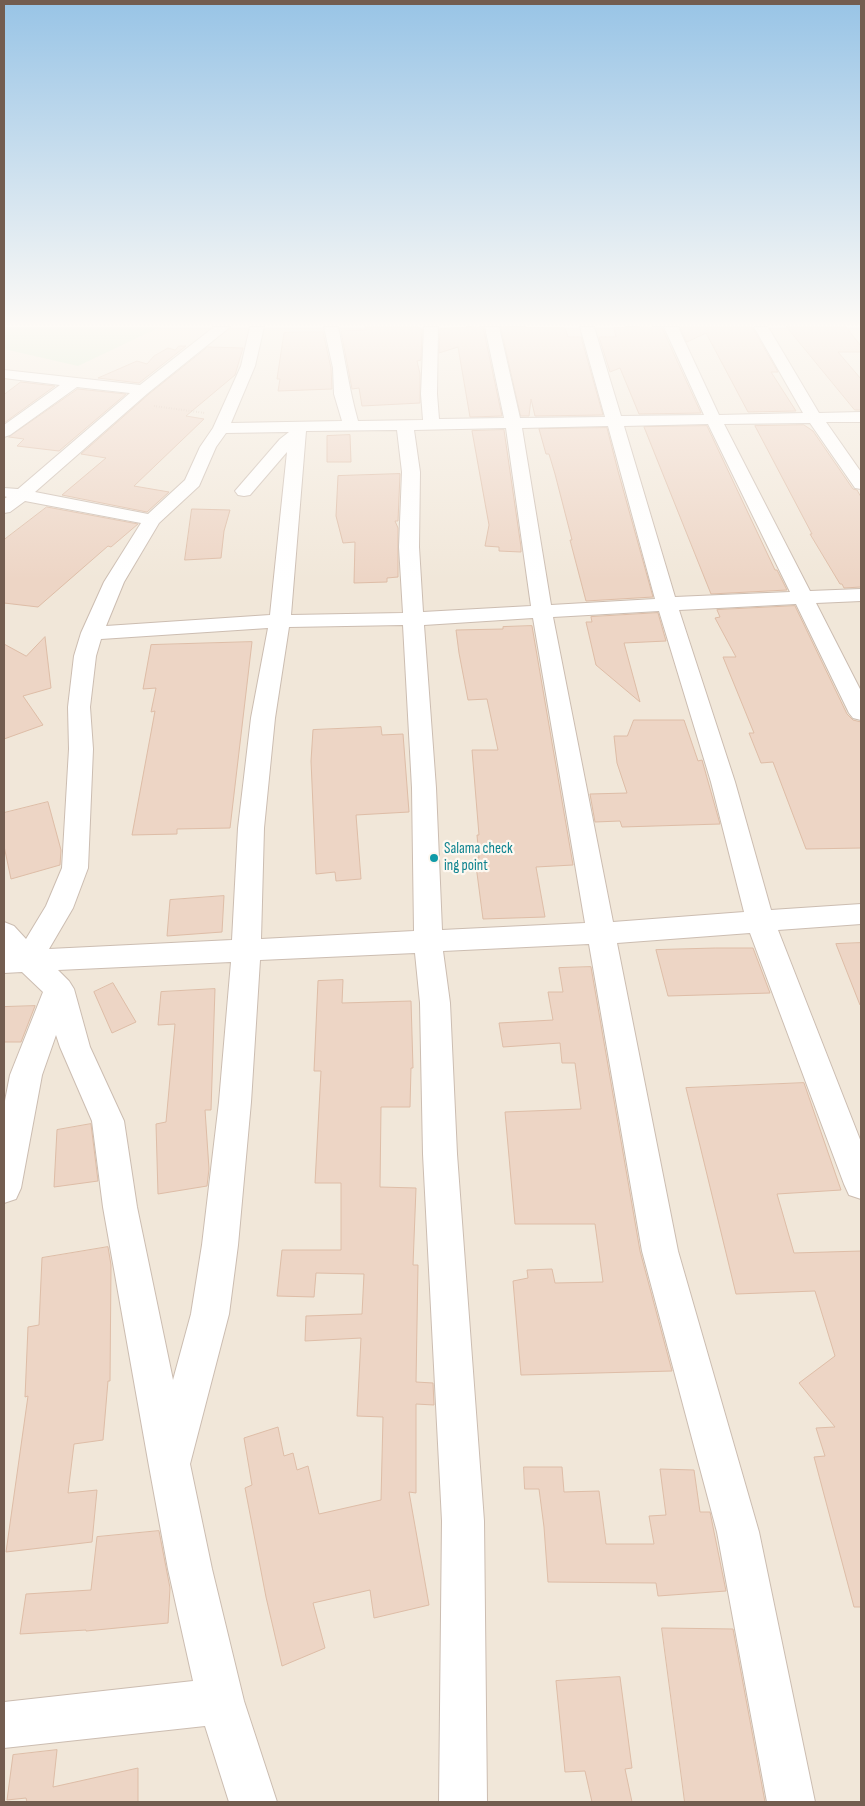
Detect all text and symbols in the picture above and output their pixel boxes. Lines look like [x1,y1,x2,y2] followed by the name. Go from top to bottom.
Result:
[444,840,513,875] place label: Salama check ing point
[428,852,440,864] marker: Salama check ing point

